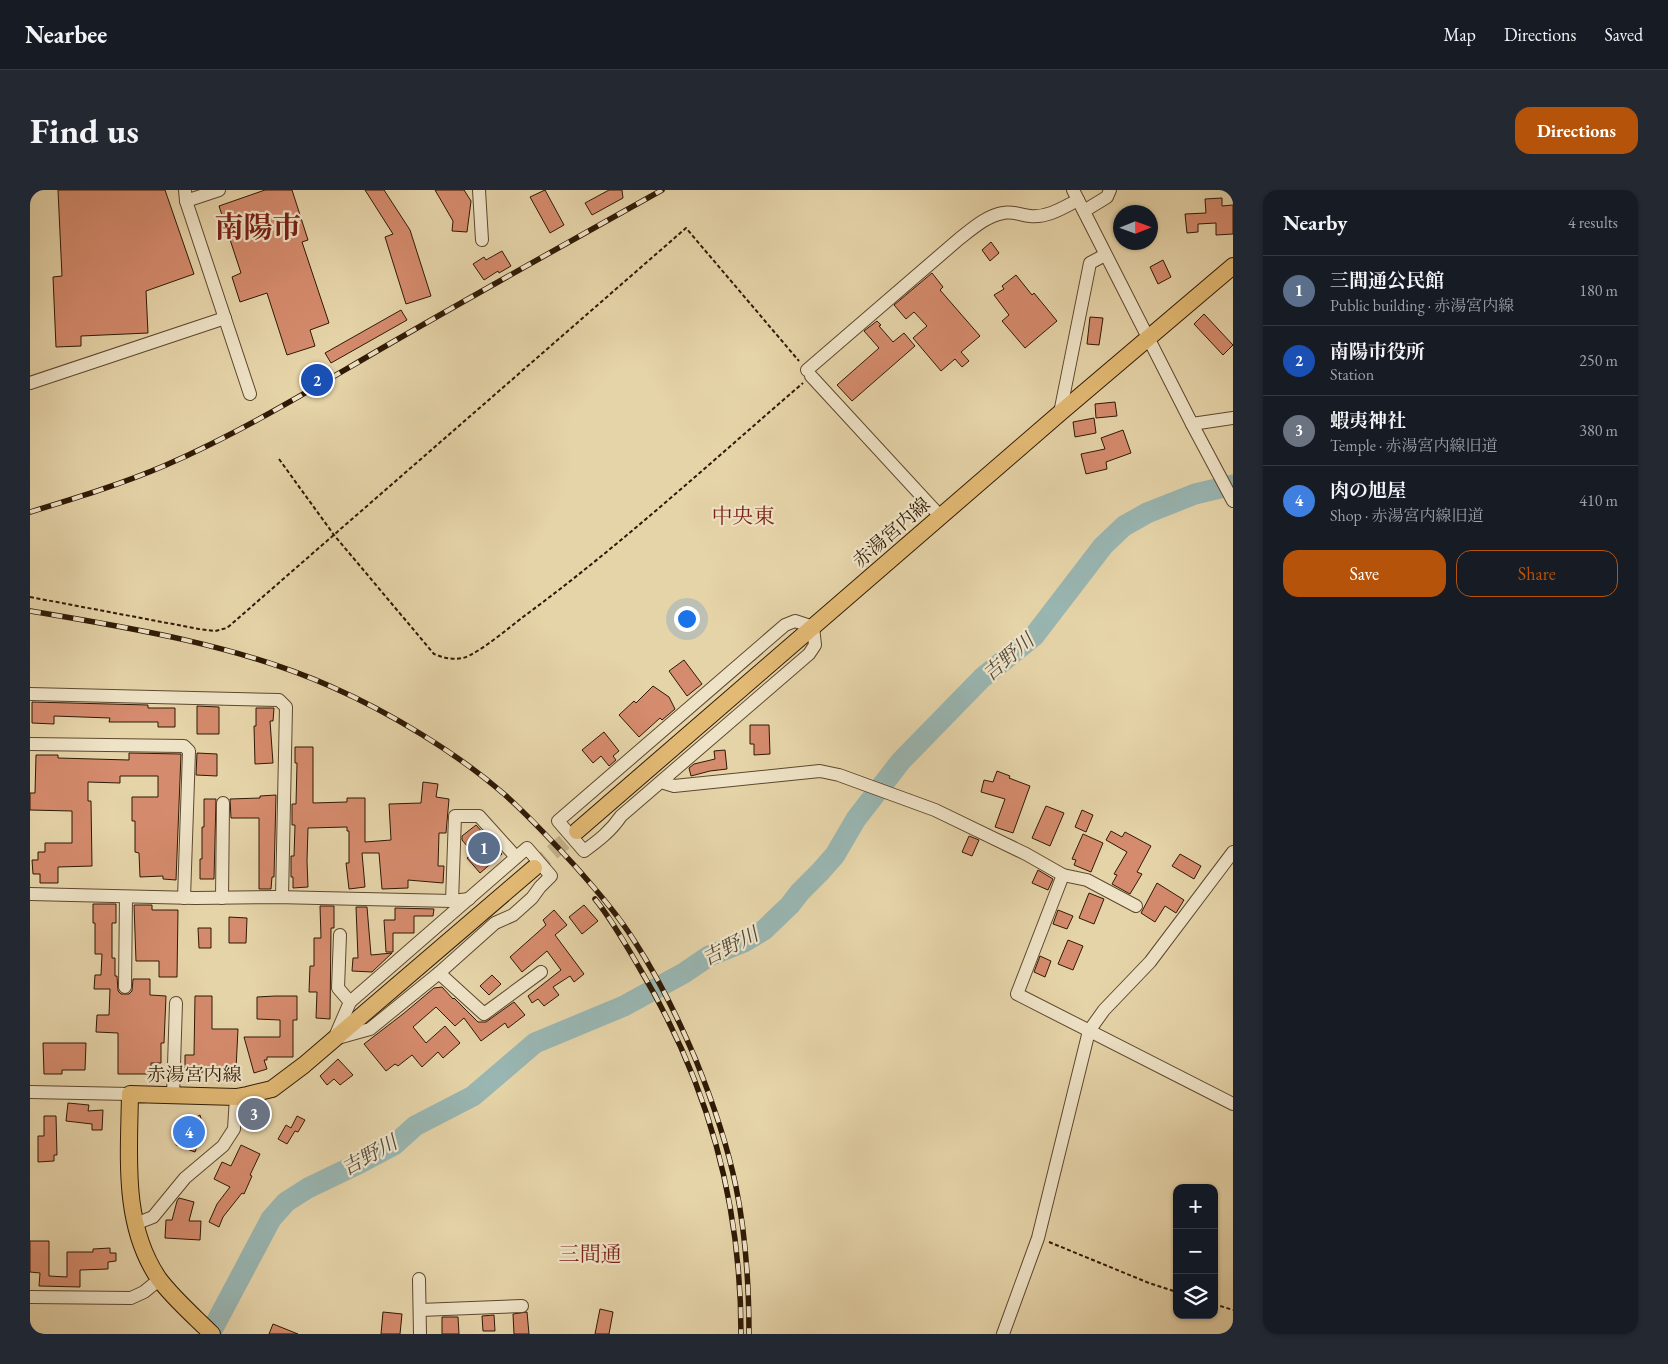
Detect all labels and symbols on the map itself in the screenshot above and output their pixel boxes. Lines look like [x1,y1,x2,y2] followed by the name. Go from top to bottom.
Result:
[1113,205,1158,250] north arrow
[214,208,302,246] district label: 南陽市
[301,361,333,399] pin: 2
[847,492,935,573] street label: 赤湯宮内線
[712,502,775,529] district label: 中央東
[674,606,700,632] your location
[977,626,1041,686] water label: 吉野川
[468,829,500,867] pin: 1
[697,920,764,971] water label: 吉野川
[146,1062,242,1087] street label: 赤湯宮内線
[238,1095,270,1133] pin: 3
[173,1113,205,1151] pin: 4
[336,1128,403,1181] water label: 吉野川
[559,1240,622,1267] district label: 三間通

